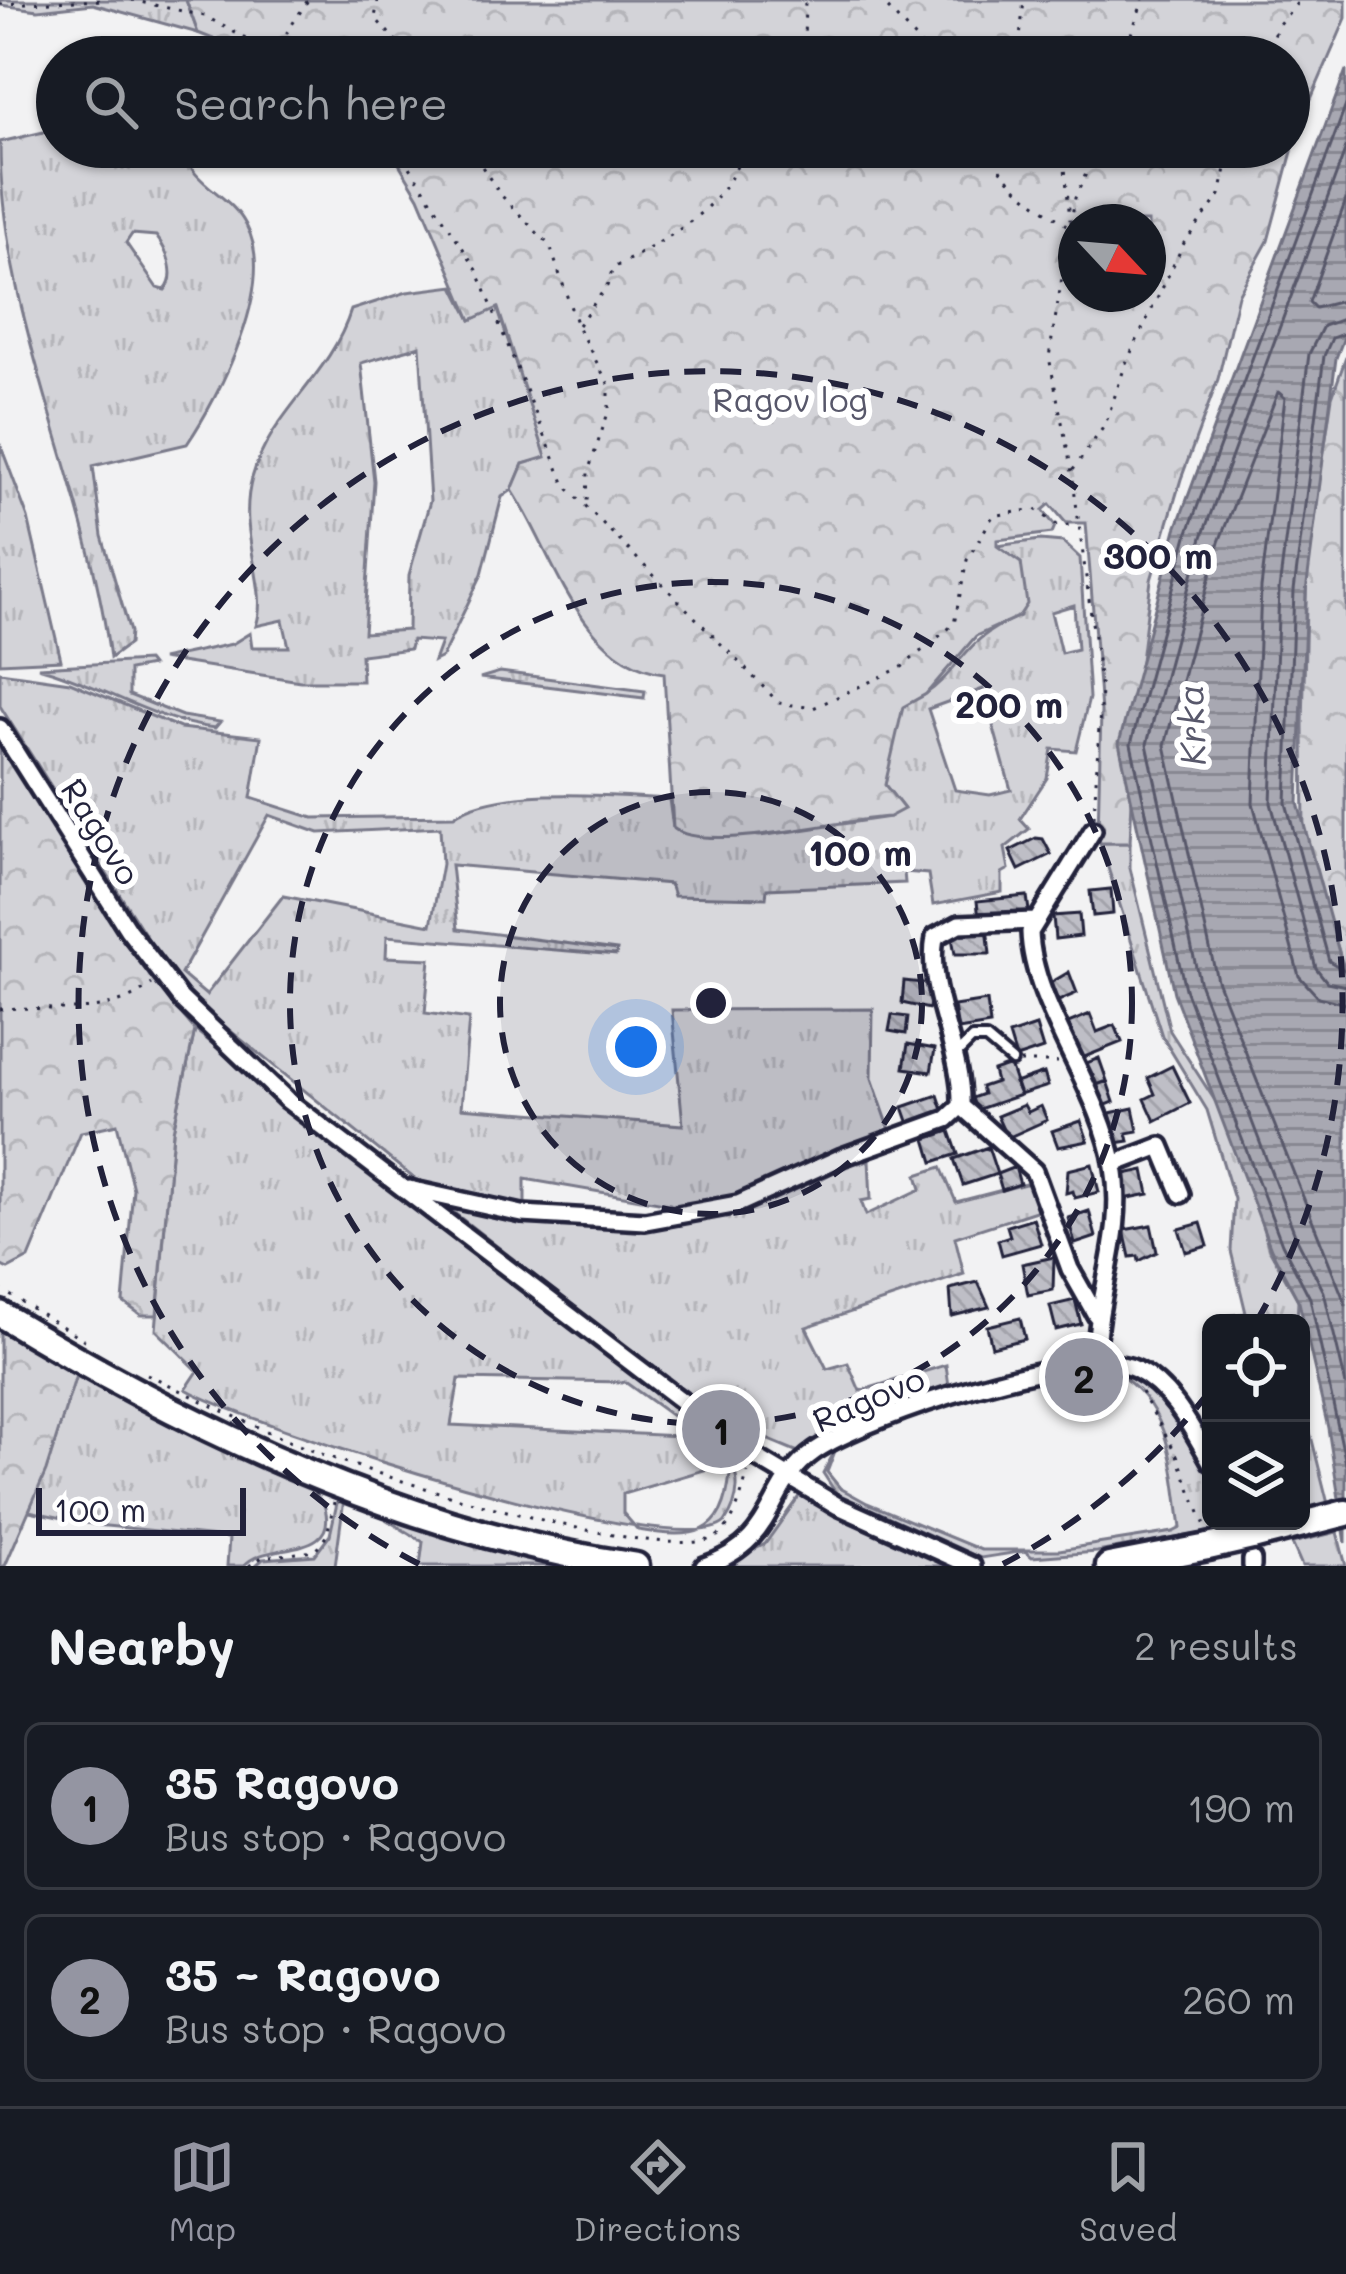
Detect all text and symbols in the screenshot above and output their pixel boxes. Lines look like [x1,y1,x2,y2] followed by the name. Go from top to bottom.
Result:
[36,36,1310,168] search box
[78,69,144,135] icon: search
[174,73,448,131] text: Search here
[1058,204,1166,312] north arrow
[712,377,868,420] park label: Ragov log
[1103,531,1213,578] text: 300 m
[955,680,1063,727] text: 200 m
[1165,683,1215,767] water label: Krka
[53,770,151,892] street label: Ragovo
[808,828,912,875] text: 100 m
[690,982,732,1024] centre of rings
[606,1017,666,1077] your location
[1202,1314,1310,1530] map controls
[1202,1314,1310,1422] button: locate
[1045,1332,1123,1422] pin: 2
[806,1355,930,1441] street label: Ragovo
[682,1384,760,1474] pin: 1
[1202,1422,1310,1530] button: layers
[36,1482,246,1535] scale bar
[54,1487,146,1530] text: 100 m
[48,1611,235,1678] text: Nearby
[1134,1619,1298,1670] text: 2 results
[165,1752,399,1810] text: 35 Ragovo
[81,1781,99,1832] text: 1
[1187,1781,1295,1832] text: 190 m
[165,1810,506,1861] text: Bus stop · Ragovo
[165,1944,441,2002] text: 35 ~ Ragovo
[79,1973,101,2024] text: 2
[1182,1973,1295,2024] text: 260 m
[165,2002,506,2053] text: Bus stop · Ragovo
[169,2134,236,2249] tab: Map
[574,2134,741,2249] tab: Directions
[1079,2134,1177,2249] tab: Saved

